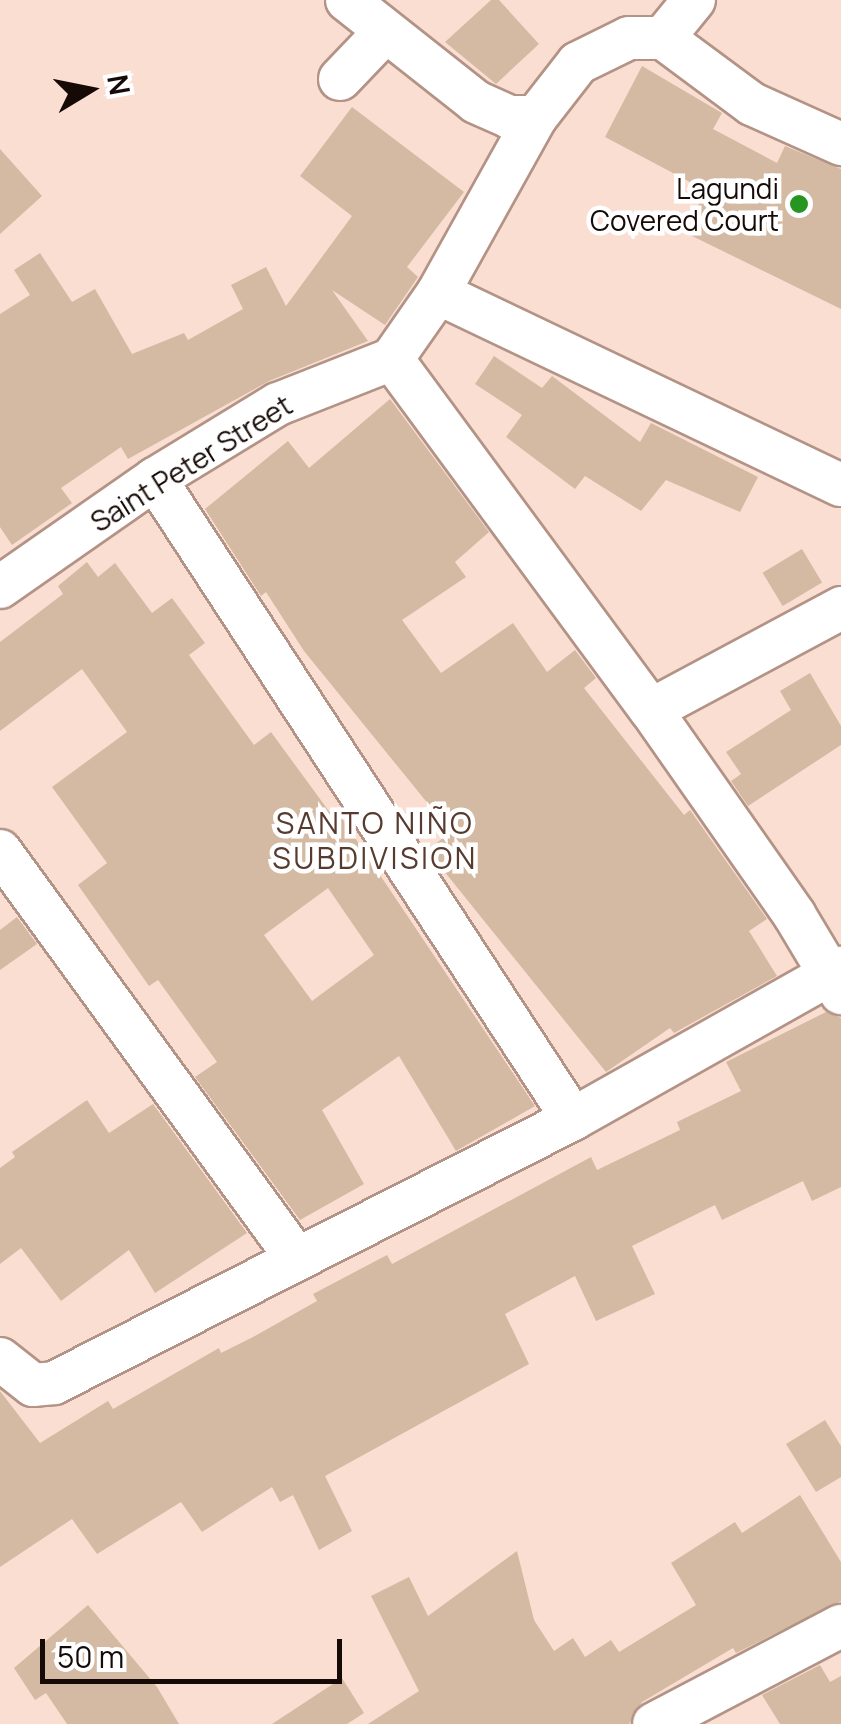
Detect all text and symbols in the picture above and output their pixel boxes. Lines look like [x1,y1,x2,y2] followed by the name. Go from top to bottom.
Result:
[40,40,140,140] north arrow
[99,72,140,98] text: N
[590,171,779,237] place label: Lagundi Covered Court
[788,193,810,215] marker: Lagundi Covered Court
[84,388,298,538] street label: Saint Peter Street
[272,805,478,876] district label: SANTO NIÑO SUBDIVISION
[45,1619,348,1681] scale bar
[57,1636,124,1677] text: 50 m

